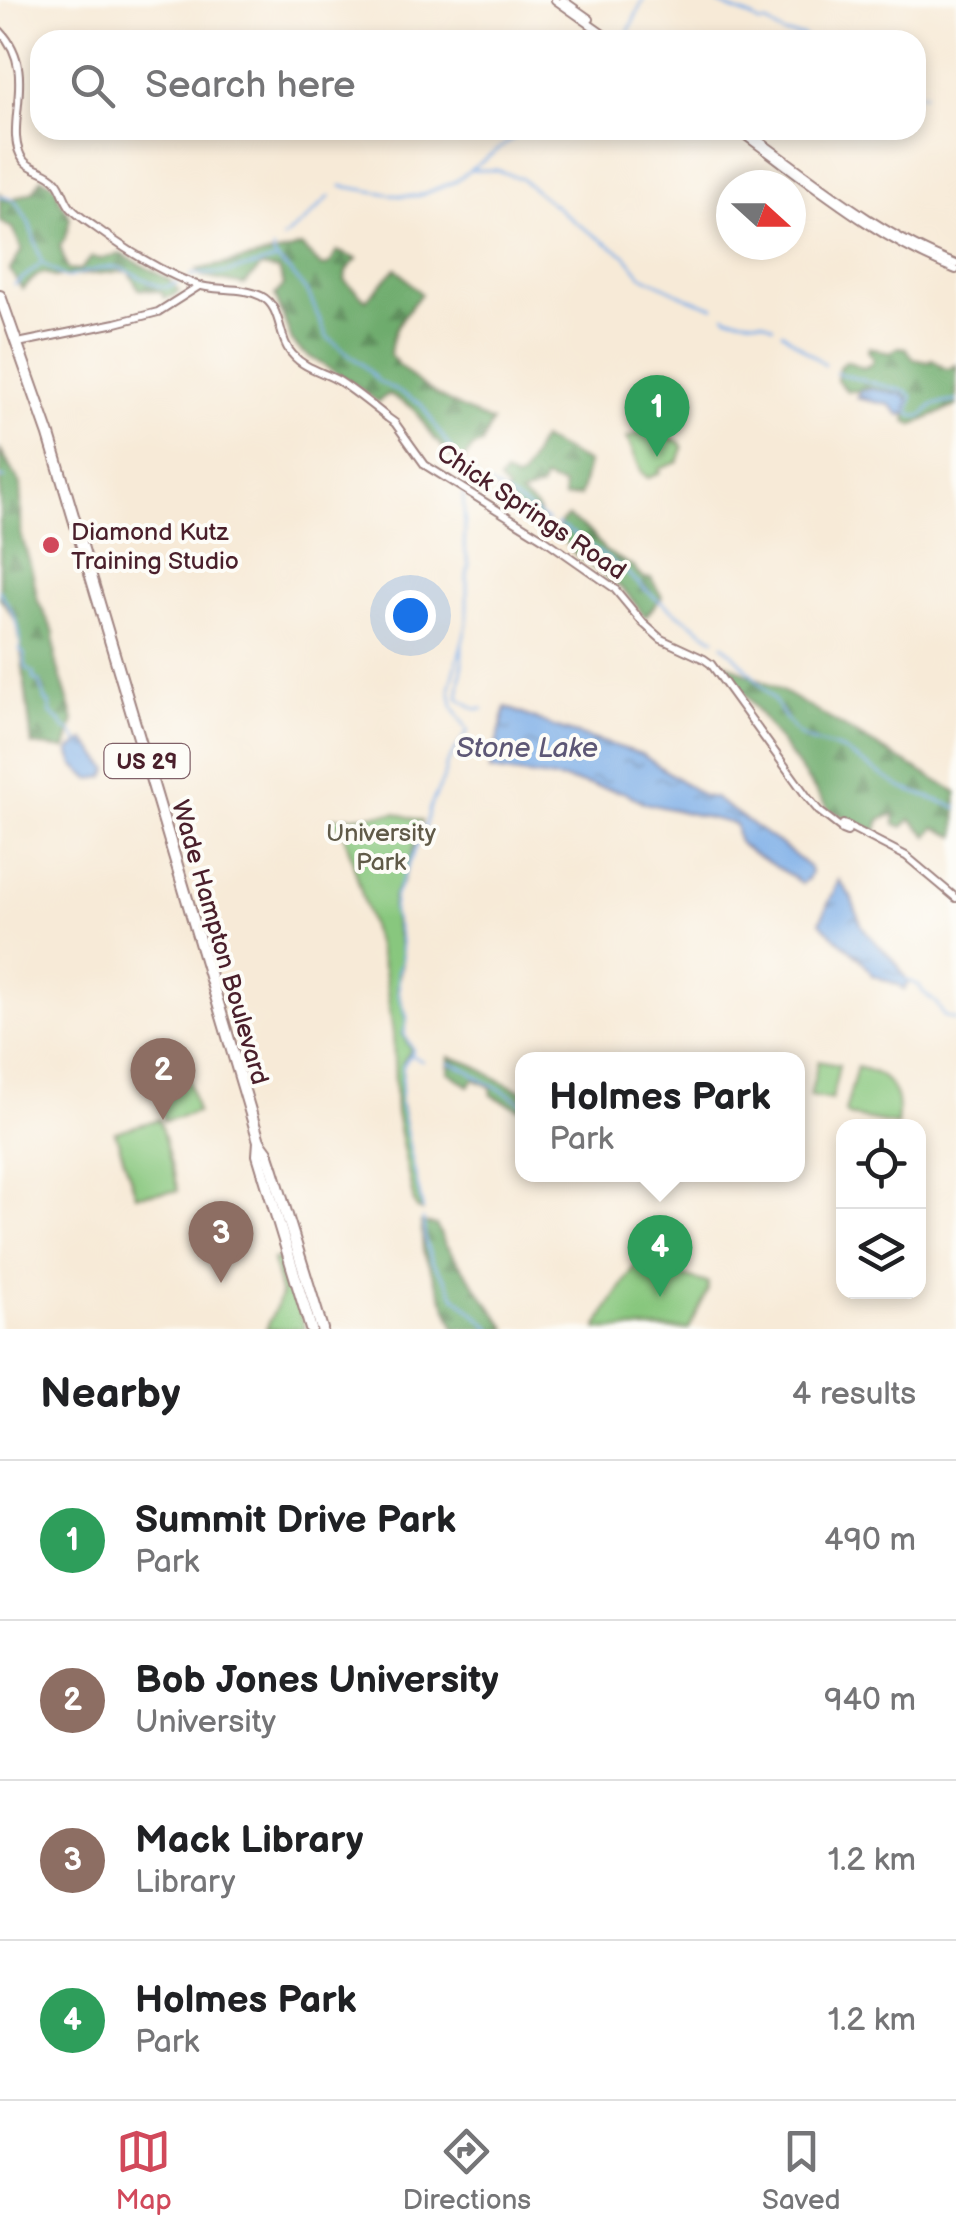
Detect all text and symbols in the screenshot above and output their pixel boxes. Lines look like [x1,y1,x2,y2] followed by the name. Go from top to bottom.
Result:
[30,30,926,140] search box
[65,58,120,113] icon: search
[145,63,356,108] text: Search here
[716,170,806,260] north arrow
[624,374,690,457] pin: 1
[431,437,632,587] street label: Chick Springs Road
[71,517,239,577] place label: Diamond Kutz Training Studio
[40,534,62,556] marker: Diamond Kutz Training Studio
[385,590,436,641] your location
[456,732,598,765] water label: Stone Lake
[104,744,190,778] road number: US 29
[164,797,275,1088] street label: Wade Hampton Boulevard
[326,818,437,878] park label: University Park
[130,1038,196,1120] pin: 2
[515,1052,805,1182] popup
[549,1075,771,1120] text: Holmes Park
[836,1119,926,1299] map controls
[836,1119,926,1209] button: locate
[549,1120,613,1159] text: Park
[188,1200,254,1283] pin: 3
[836,1209,926,1299] button: layers
[628,1214,692,1297] pin: 4
[40,1369,180,1420] text: Nearby
[792,1375,916,1414] text: 4 results
[135,1498,456,1543] text: Summit Drive Park
[66,1521,79,1560] text: 1
[824,1521,916,1560] text: 490 m
[135,1543,199,1582] text: Park
[135,1658,499,1703] text: Bob Jones University
[63,1681,82,1720] text: 2
[824,1681,916,1720] text: 940 m
[135,1703,276,1742] text: University
[135,1818,363,1863] text: Mack Library
[63,1841,82,1880] text: 3
[828,1841,916,1880] text: 1.2 km
[135,1863,236,1902] text: Library
[135,1978,357,2023] text: Holmes Park
[63,2001,82,2040] text: 4
[828,2001,916,2040] text: 1.2 km
[135,2023,199,2062] text: Park
[115,2124,172,2217] tab: Map
[402,2124,531,2217] tab: Directions
[762,2124,841,2217] tab: Saved

